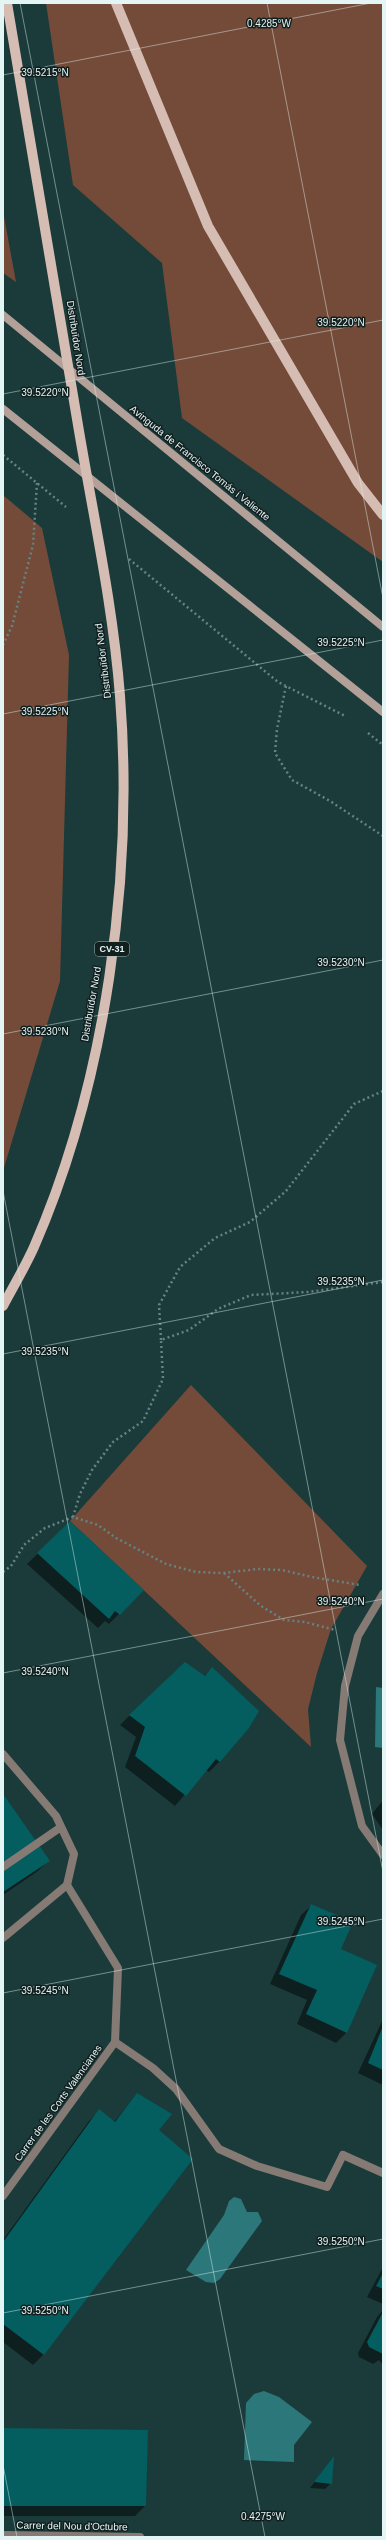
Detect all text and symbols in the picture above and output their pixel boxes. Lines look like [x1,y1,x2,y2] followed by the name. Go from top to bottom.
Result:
[247,18,292,29] text: 0.4285°W
[21,67,69,78] text: 39.5215°N
[65,300,87,376] street label: Distribuïdor Nord
[317,317,365,328] text: 39.5220°N
[21,387,69,398] text: 39.5220°N
[128,403,272,523] street label: Avinguda de Francisco Tomás i Valiente
[93,623,113,699] street label: Distribuïdor Nord
[317,637,365,648] text: 39.5225°N
[21,706,69,717] text: 39.5225°N
[95,942,129,956] road number: CV-31
[317,957,365,968] text: 39.5230°N
[79,966,103,1042] street label: Distribuïdor Nord
[21,1026,69,1037] text: 39.5230°N
[317,1276,365,1287] text: 39.5235°N
[21,1346,69,1357] text: 39.5235°N
[317,1596,365,1607] text: 39.5240°N
[21,1666,69,1677] text: 39.5240°N
[317,1916,365,1927] text: 39.5245°N
[21,1985,69,1996] text: 39.5245°N
[12,2043,104,2163] street label: Carrer de les Corts Valencianes
[317,2236,365,2247] text: 39.5250°N
[21,2305,69,2316] text: 39.5250°N
[241,2511,286,2522] text: 0.4275°W
[16,2520,128,2532] street label: Carrer del Nou d'Octubre

